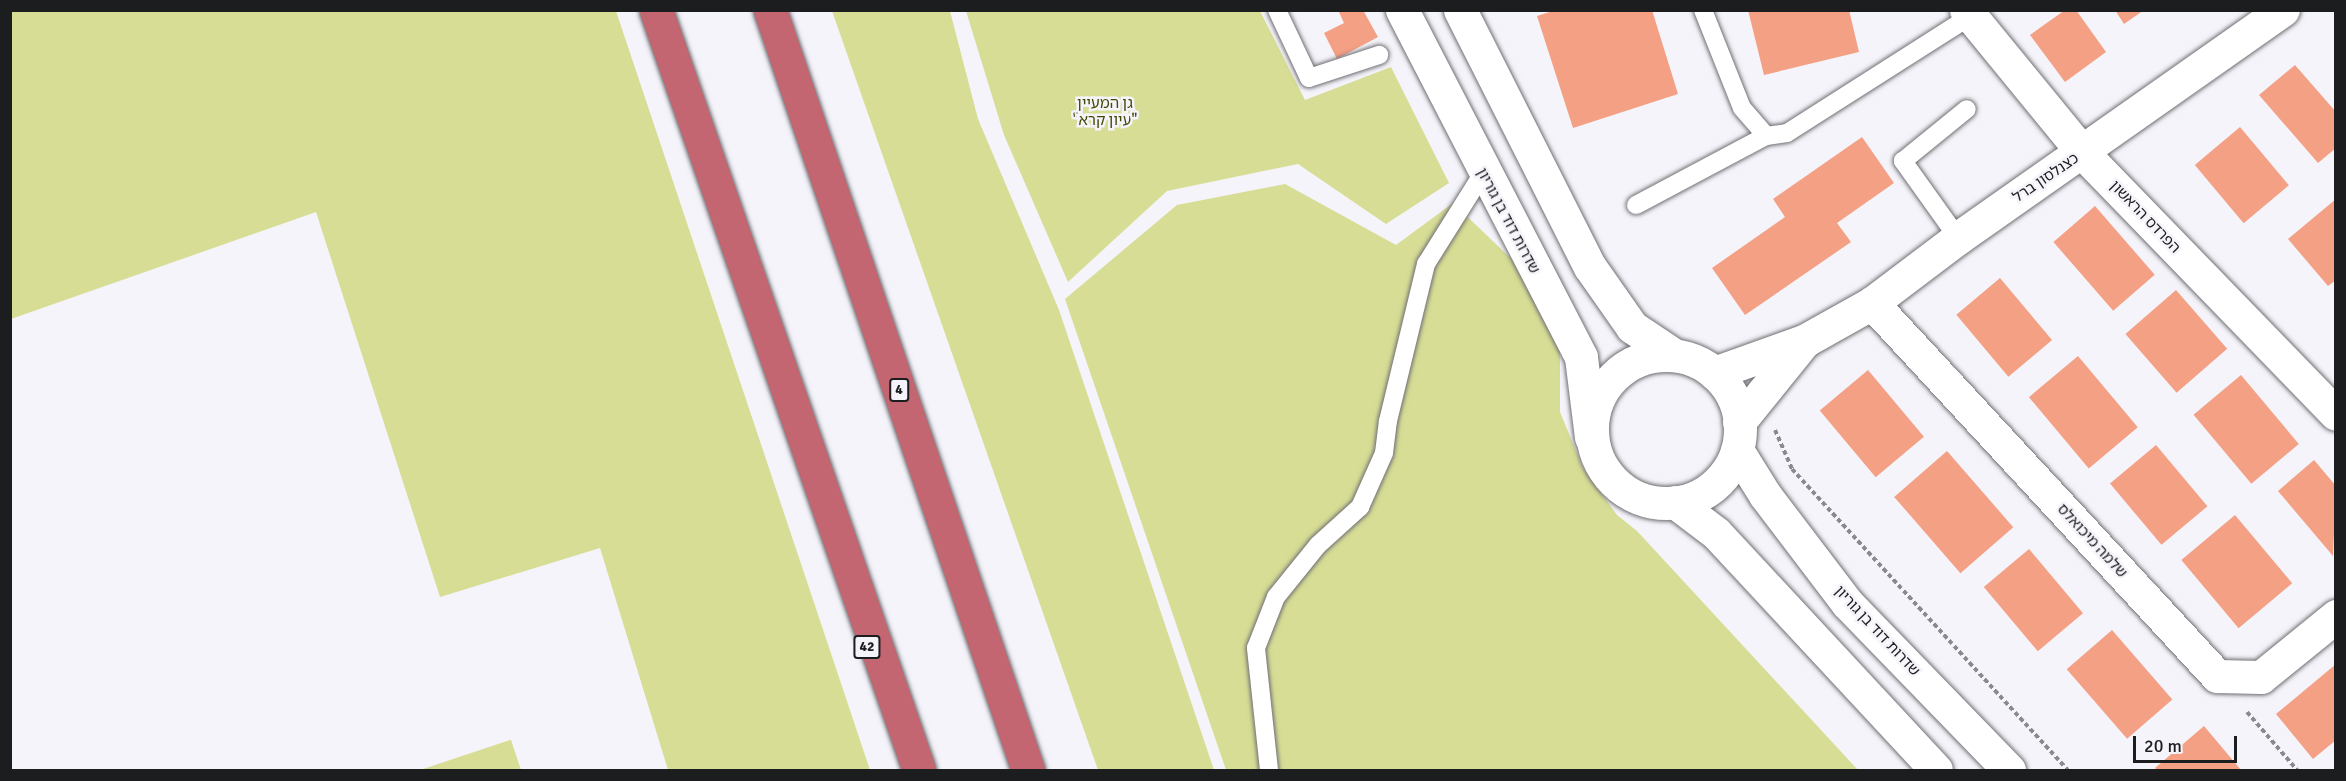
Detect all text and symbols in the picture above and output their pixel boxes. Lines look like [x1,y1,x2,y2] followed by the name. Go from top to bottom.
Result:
[1073,94,1137,129] park label: גן המעיין "עיון קרא"
[2010,149,2082,207] street label: כצנלסון ברל
[1473,165,1543,277] street label: שדרות דוד בן גוריון
[2106,177,2184,257] street label: הפרדס הראשון
[888,379,910,401] road number: 4
[2053,500,2131,582] street label: שלמה מיכואלס
[1831,582,1923,680] street label: שדרות דוד בן גוריון
[852,636,882,658] road number: 42
[2136,724,2240,762] scale bar
[2144,735,2182,757] text: 20 m

